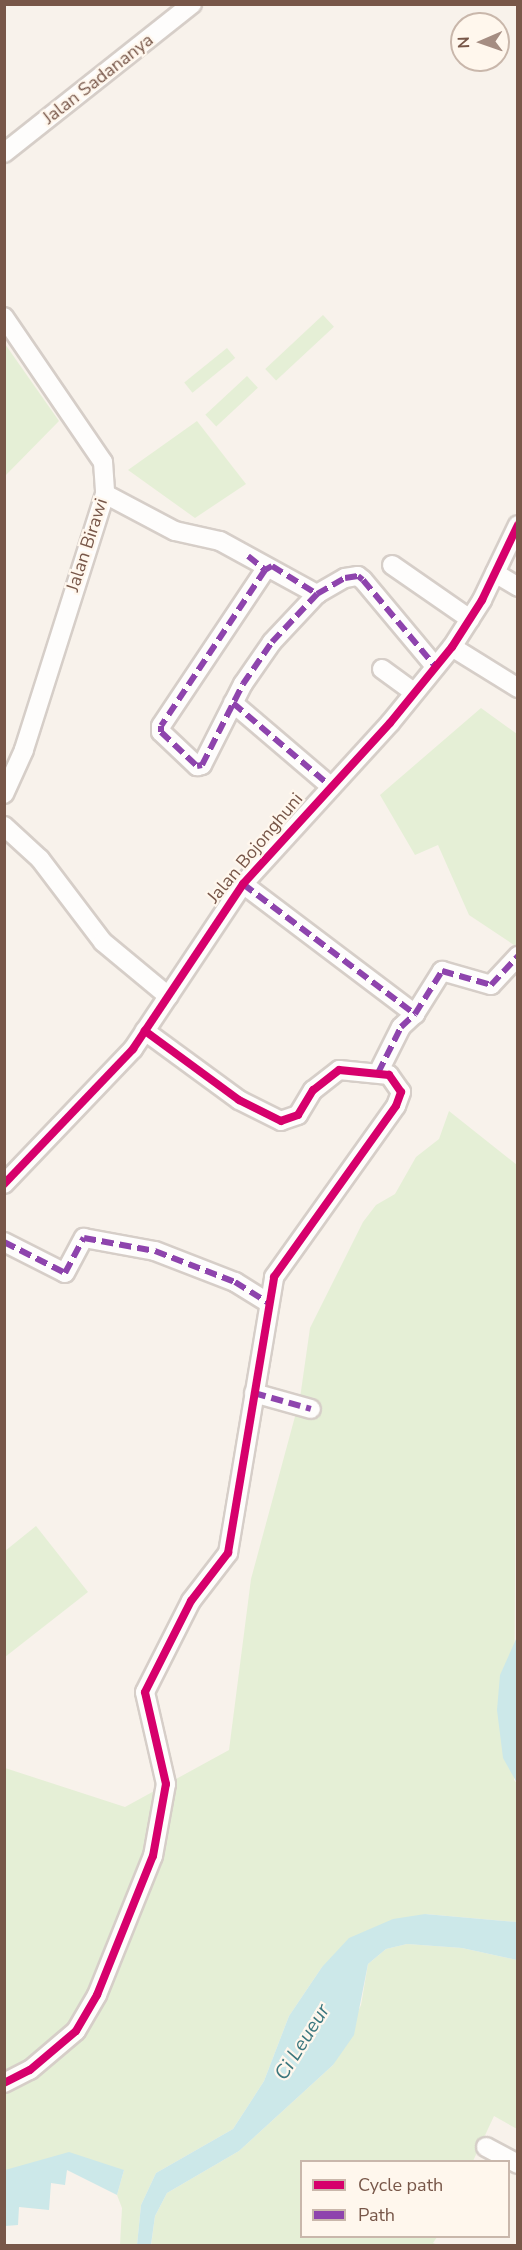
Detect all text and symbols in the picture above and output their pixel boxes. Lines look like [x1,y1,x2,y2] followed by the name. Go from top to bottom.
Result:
[450,12,510,72] north arrow
[38,29,158,129] street label: Jalan Sadananya
[453,36,475,49] text: N
[62,496,112,594] street label: Jalan Birawi
[203,789,307,907] street label: Jalan Bojonghuni
[269,2000,335,2084] water label: Ci Leueur
[300,2160,510,2238] legend
[358,2173,443,2197] text: Cycle path
[358,2203,395,2227] text: Path

